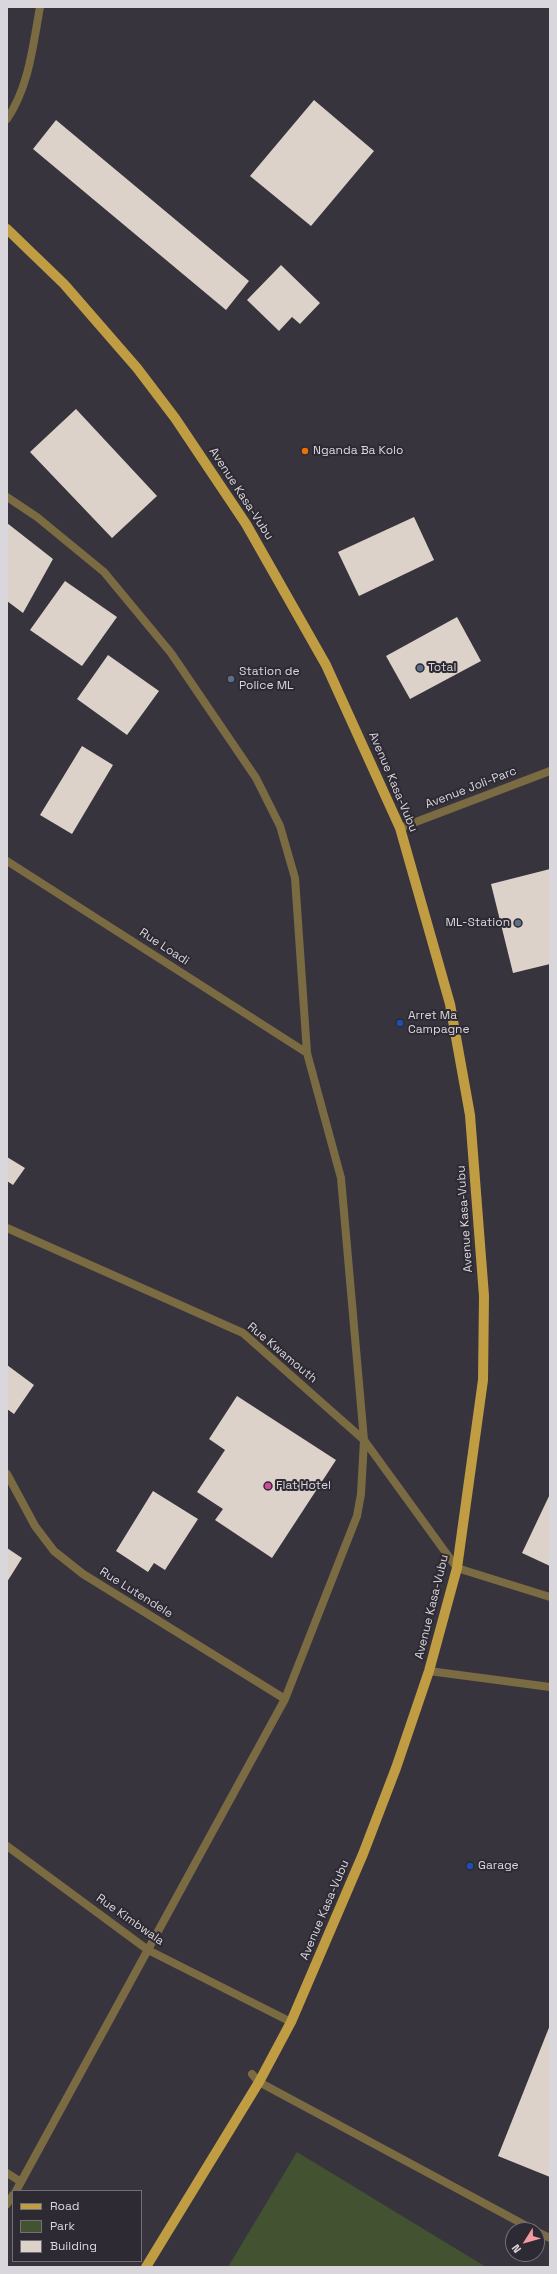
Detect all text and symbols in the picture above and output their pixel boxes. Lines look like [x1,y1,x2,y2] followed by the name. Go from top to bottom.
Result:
[313,444,403,458] place label: Nganda Ba Kolo
[206,445,276,543] street label: Avenue Kasa-Vubu
[300,446,310,456] marker: Nganda Ba Kolo
[428,661,456,675] place label: Total
[415,663,425,673] marker: Total
[239,665,300,693] place label: Station de Police ML
[226,674,236,684] marker: Station de Police ML
[365,730,421,834] street label: Avenue Kasa-Vubu
[423,764,519,812] street label: Avenue Joli-Parc
[446,916,510,930] place label: ML-Station
[513,918,523,928] marker: ML-Station
[136,926,192,968] street label: Rue Loadi
[408,1009,470,1037] place label: Arret Ma Campagne
[395,1018,405,1028] marker: Arret Ma Campagne
[454,1165,476,1273] street label: Avenue Kasa-Vubu
[244,1320,320,1386] street label: Rue Kwamouth
[276,1479,331,1493] place label: Flat Hotel
[263,1481,273,1491] marker: Flat Hotel
[412,1553,452,1661] street label: Avenue Kasa-Vubu
[97,1565,175,1621] street label: Rue Lutendele
[297,1858,353,1962] street label: Avenue Kasa-Vubu
[478,1859,519,1873] place label: Garage
[465,1861,475,1871] marker: Garage
[93,1891,167,1949] street label: Rue Kimbwala
[12,2190,142,2262] legend
[50,2198,79,2214] text: Road
[50,2218,75,2234] text: Park
[505,2222,545,2262] north arrow
[50,2238,97,2254] text: Building
[508,2241,524,2256] text: N

